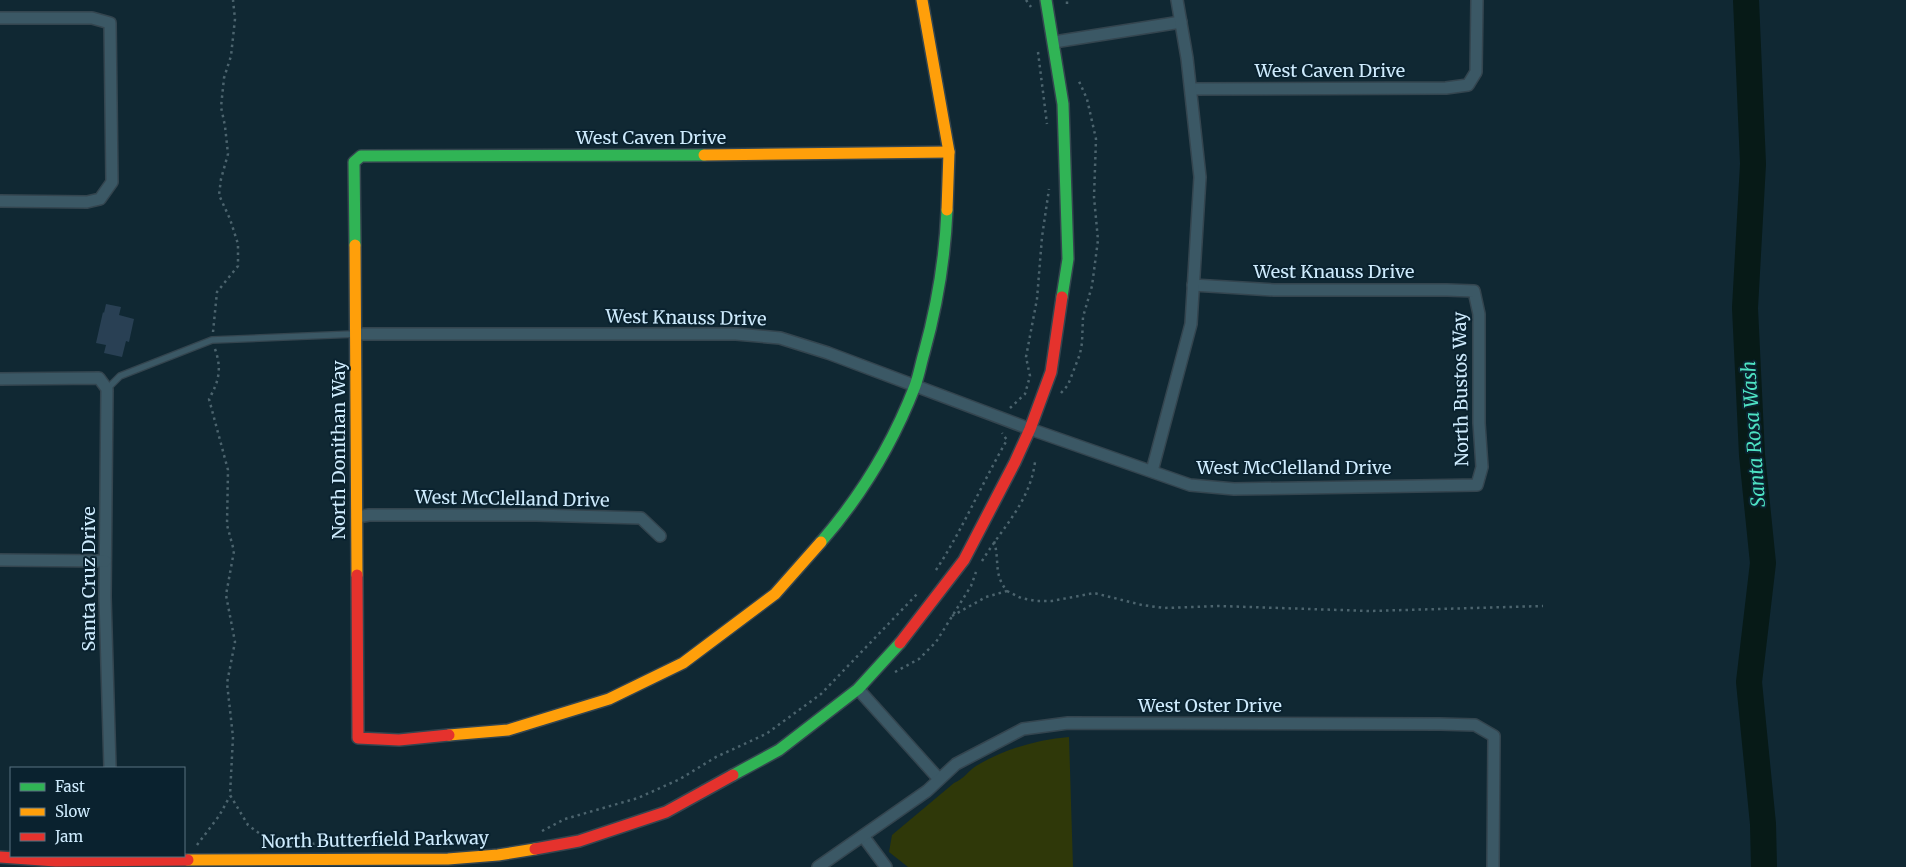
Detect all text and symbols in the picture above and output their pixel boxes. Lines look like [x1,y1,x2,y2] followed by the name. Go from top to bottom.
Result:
[1254,59,1405,82] street label: West Caven Drive
[575,126,726,149] street label: West Caven Drive
[1253,260,1414,283] street label: West Knauss Drive
[604,305,767,330] street label: West Knauss Drive
[1448,311,1473,467] street label: North Bustos Way
[327,360,350,539] street label: North Donithan Way
[1736,360,1770,508] water label: Santa Rosa Wash
[1196,456,1391,479] street label: West McClelland Drive
[413,485,610,512] street label: West McClelland Drive
[77,506,100,652] street label: Santa Cruz Drive
[1137,694,1282,717] street label: West Oster Drive
[10,767,185,857] legend
[55,777,85,796] text: Fast
[55,802,90,821] text: Slow
[261,826,490,853] street label: North Butterfield Parkway
[54,827,83,846] text: Jam

